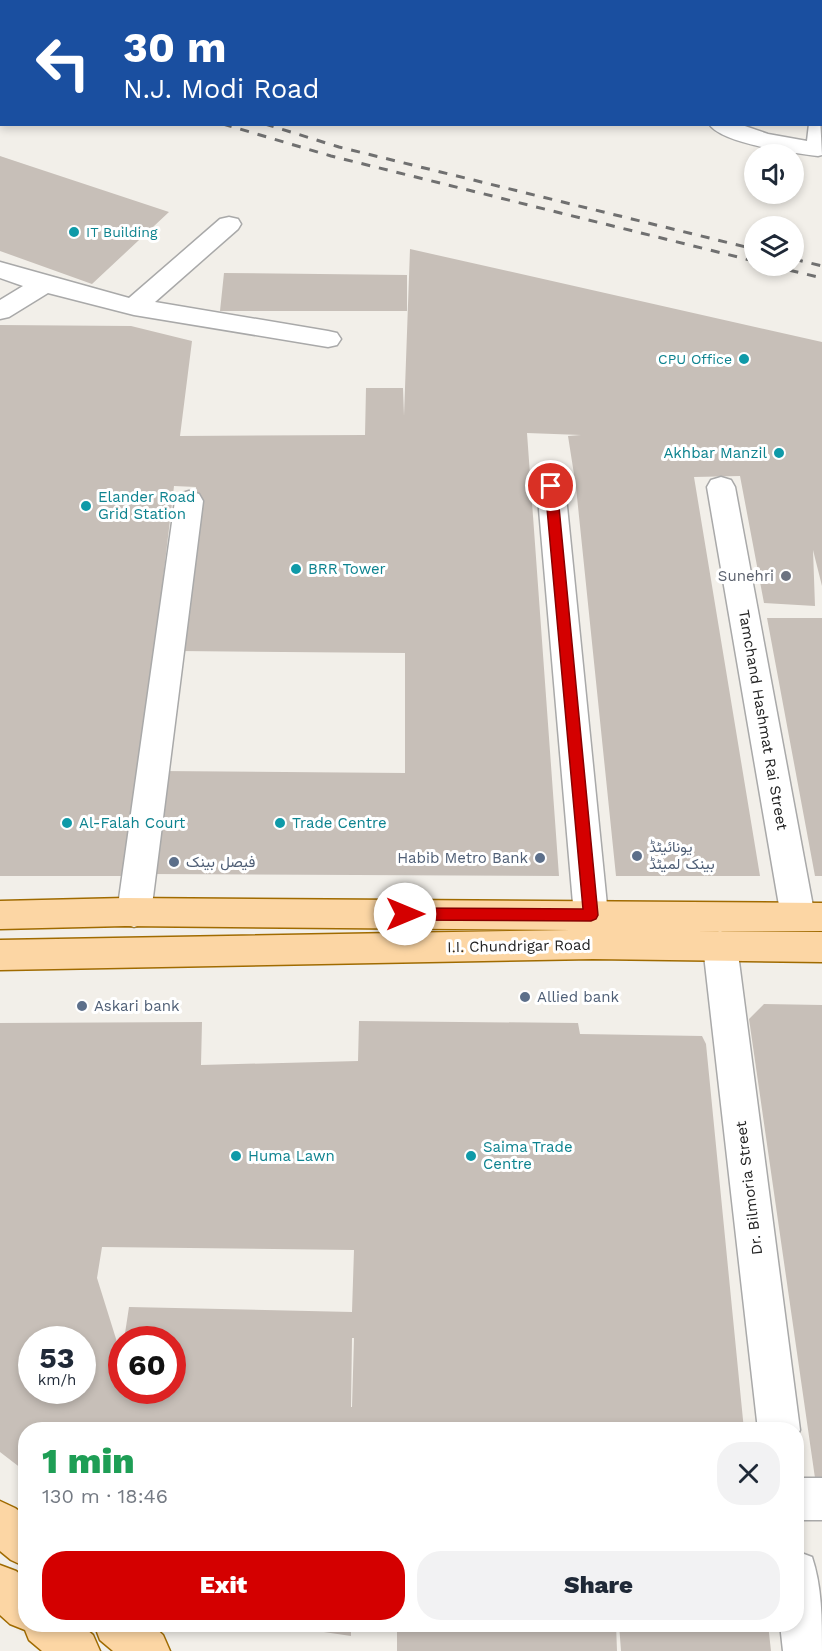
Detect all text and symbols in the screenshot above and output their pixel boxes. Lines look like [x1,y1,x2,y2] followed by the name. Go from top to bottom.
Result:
[123,23,227,72] text: 30 m
[24,24,102,102] icon: left
[123,73,319,105] text: N.J. Modi Road
[744,144,804,276] map controls
[744,144,804,204] button: sound
[744,216,804,276] button: layers
[86,224,158,240] place label: IT Building
[67,225,81,239] marker: IT Building
[658,351,732,367] place label: CPU Office
[737,352,751,366] marker: CPU Office
[663,444,767,462] place label: Akhbar Manzil
[772,446,786,460] marker: Akhbar Manzil
[525,460,576,511] pin
[534,469,567,502] icon: arrive
[98,488,196,523] place label: Elander Road Grid Station
[79,499,93,513] marker: Elander Road Grid Station
[308,560,386,578] place label: BRR Tower
[289,562,303,576] marker: BRR Tower
[718,567,774,585] place label: Sunehri
[779,569,793,583] marker: Sunehri
[735,608,791,832] street label: Tamchand Hashmat Rai Street
[79,814,186,832] place label: Al-Falah Court
[292,814,387,832] place label: Trade Centre
[60,816,74,830] marker: Al-Falah Court
[273,816,287,830] marker: Trade Centre
[649,838,715,873] place label: یونائیٹڈ بینک لمیٹڈ
[397,849,528,867] place label: Habib Metro Bank
[630,849,644,863] marker: یونائیٹڈ بینک لمیٹڈ
[533,851,547,865] marker: Habib Metro Bank
[186,853,256,871] place label: فیصل بینک
[167,855,181,869] marker: فیصل بینک
[373,882,437,946] position arrow
[447,936,591,956] street label: I.I. Chundrigar Road
[537,988,619,1006] place label: Allied bank
[518,990,532,1004] marker: Allied bank
[94,997,180,1015] place label: Askari bank
[75,999,89,1013] marker: Askari bank
[732,1119,766,1256] street label: Dr. Bilmoria Street
[483,1138,573,1173] place label: Saima Trade Centre
[248,1147,335,1165] place label: Huma Lawn
[229,1149,243,1163] marker: Huma Lawn
[464,1149,478,1163] marker: Saima Trade Centre
[108,1326,186,1404] speed limit sign: 60
[39,1340,75,1375] text: 53
[38,1371,76,1389] text: km/h
[42,1440,135,1482] text: 1 min
[717,1442,780,1505] button: close
[42,1484,168,1508] text: 130 m · 18:46
[42,1551,405,1620] button: Exit
[417,1551,780,1620] button: Share

